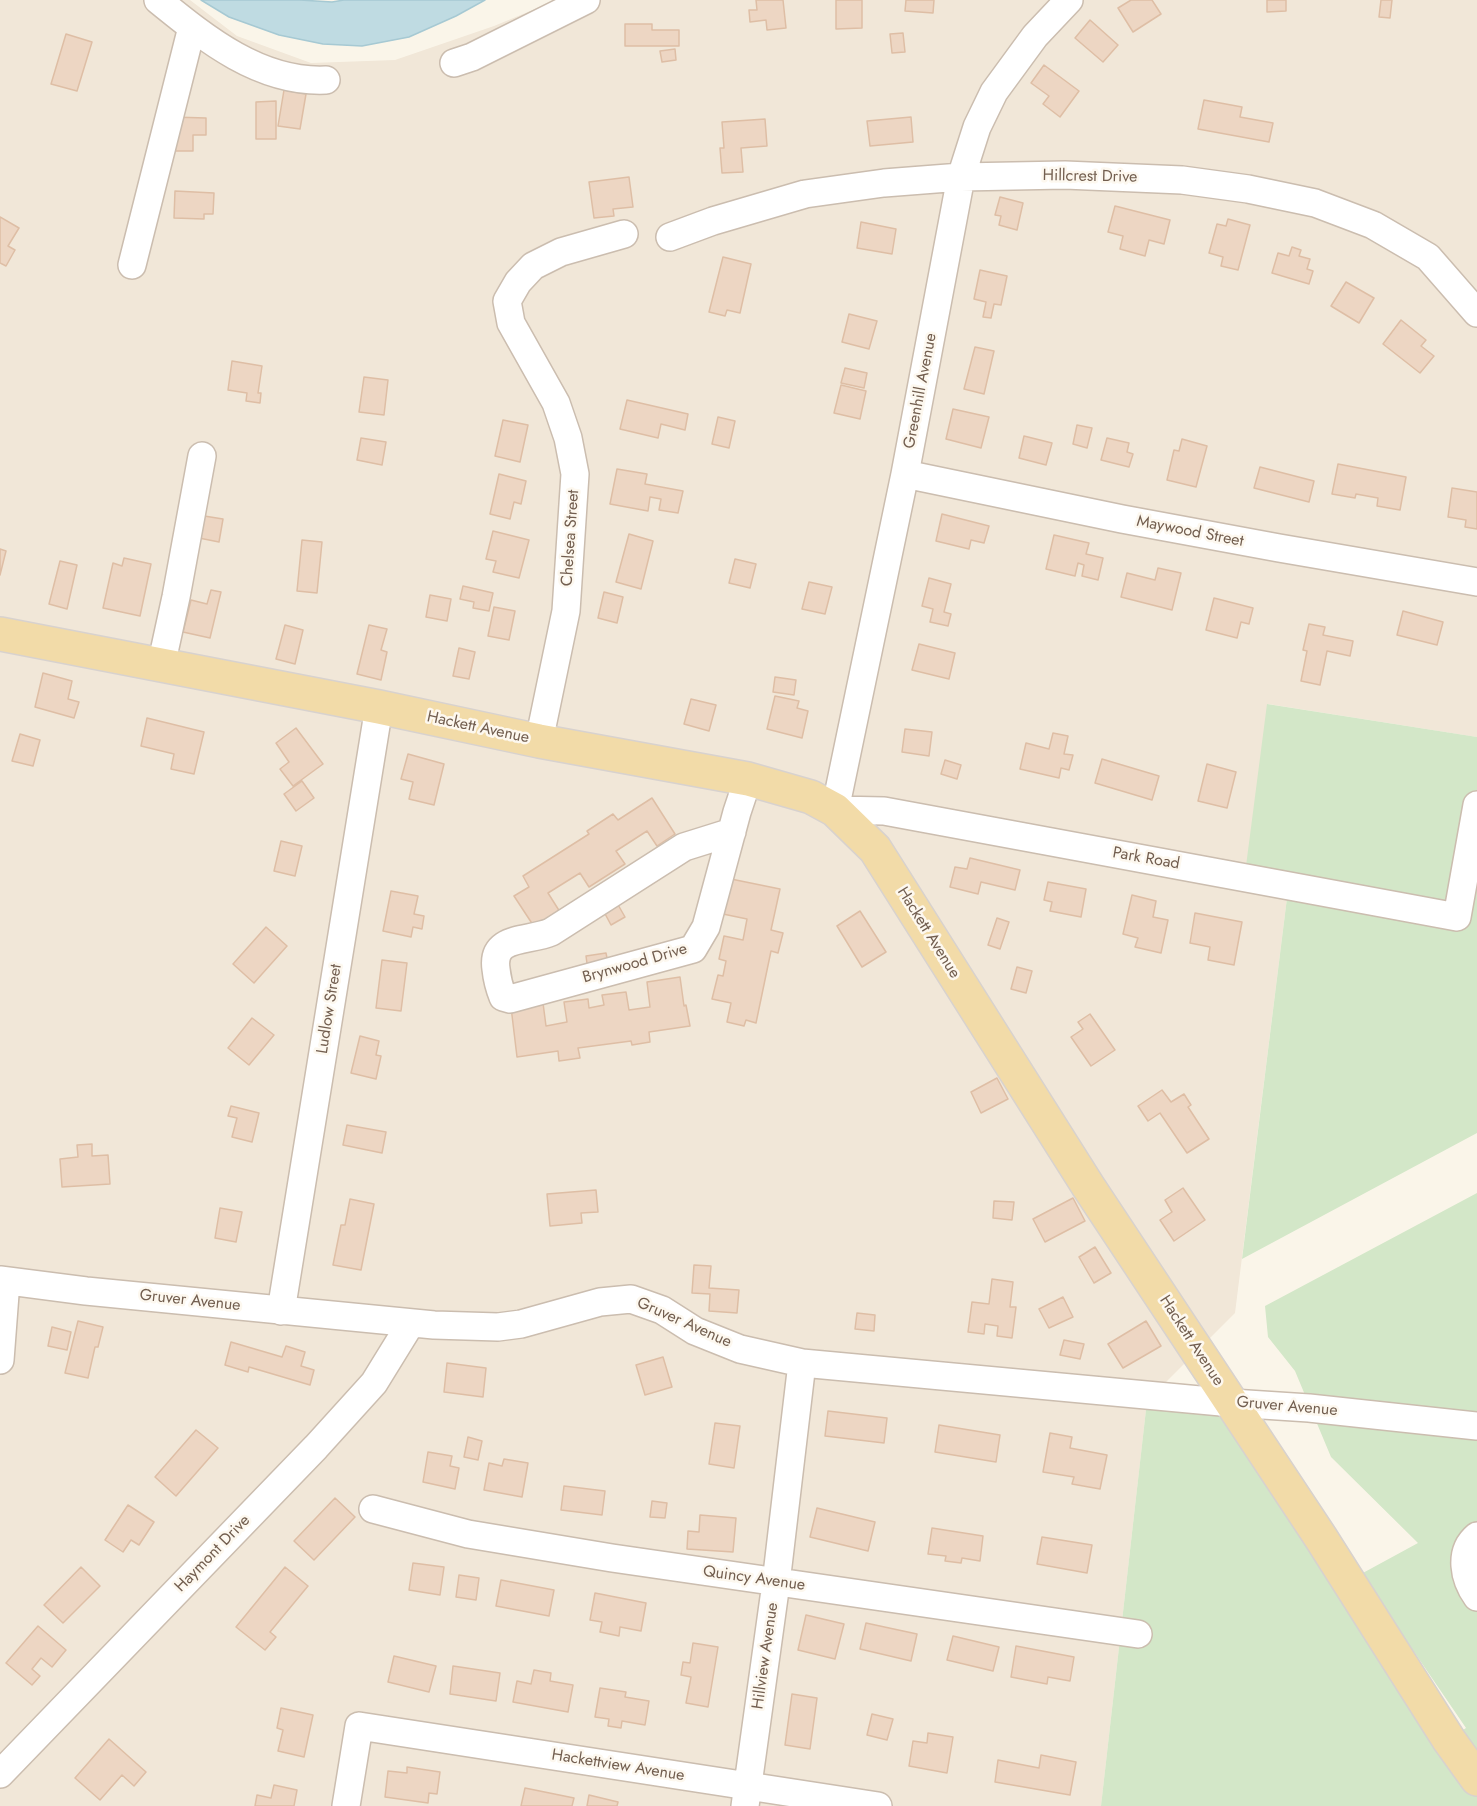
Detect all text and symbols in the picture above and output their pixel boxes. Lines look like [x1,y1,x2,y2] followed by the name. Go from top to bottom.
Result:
[1042,167,1138,187] street label: Hillcrest Drive
[900,332,942,450] street label: Greenhill Avenue
[558,489,584,587] street label: Chelsea Street
[1135,512,1245,552] street label: Maywood Street
[425,708,531,748] street label: Hackett Avenue
[1111,844,1181,874] street label: Park Road
[892,884,964,982] street label: Hackett Avenue
[581,940,689,988] street label: Brynwood Drive
[313,963,347,1055] street label: Ludlow Street
[139,1286,241,1316] street label: Gruver Avenue
[1155,1292,1227,1390] street label: Hackett Avenue
[634,1294,734,1352] street label: Gruver Avenue
[1236,1393,1338,1421] street label: Gruver Avenue
[171,1511,255,1597] street label: Haymont Drive
[702,1562,806,1596] street label: Quincy Avenue
[749,1601,783,1711] street label: Hillview Avenue
[550,1746,686,1786] street label: Hackettview Avenue

